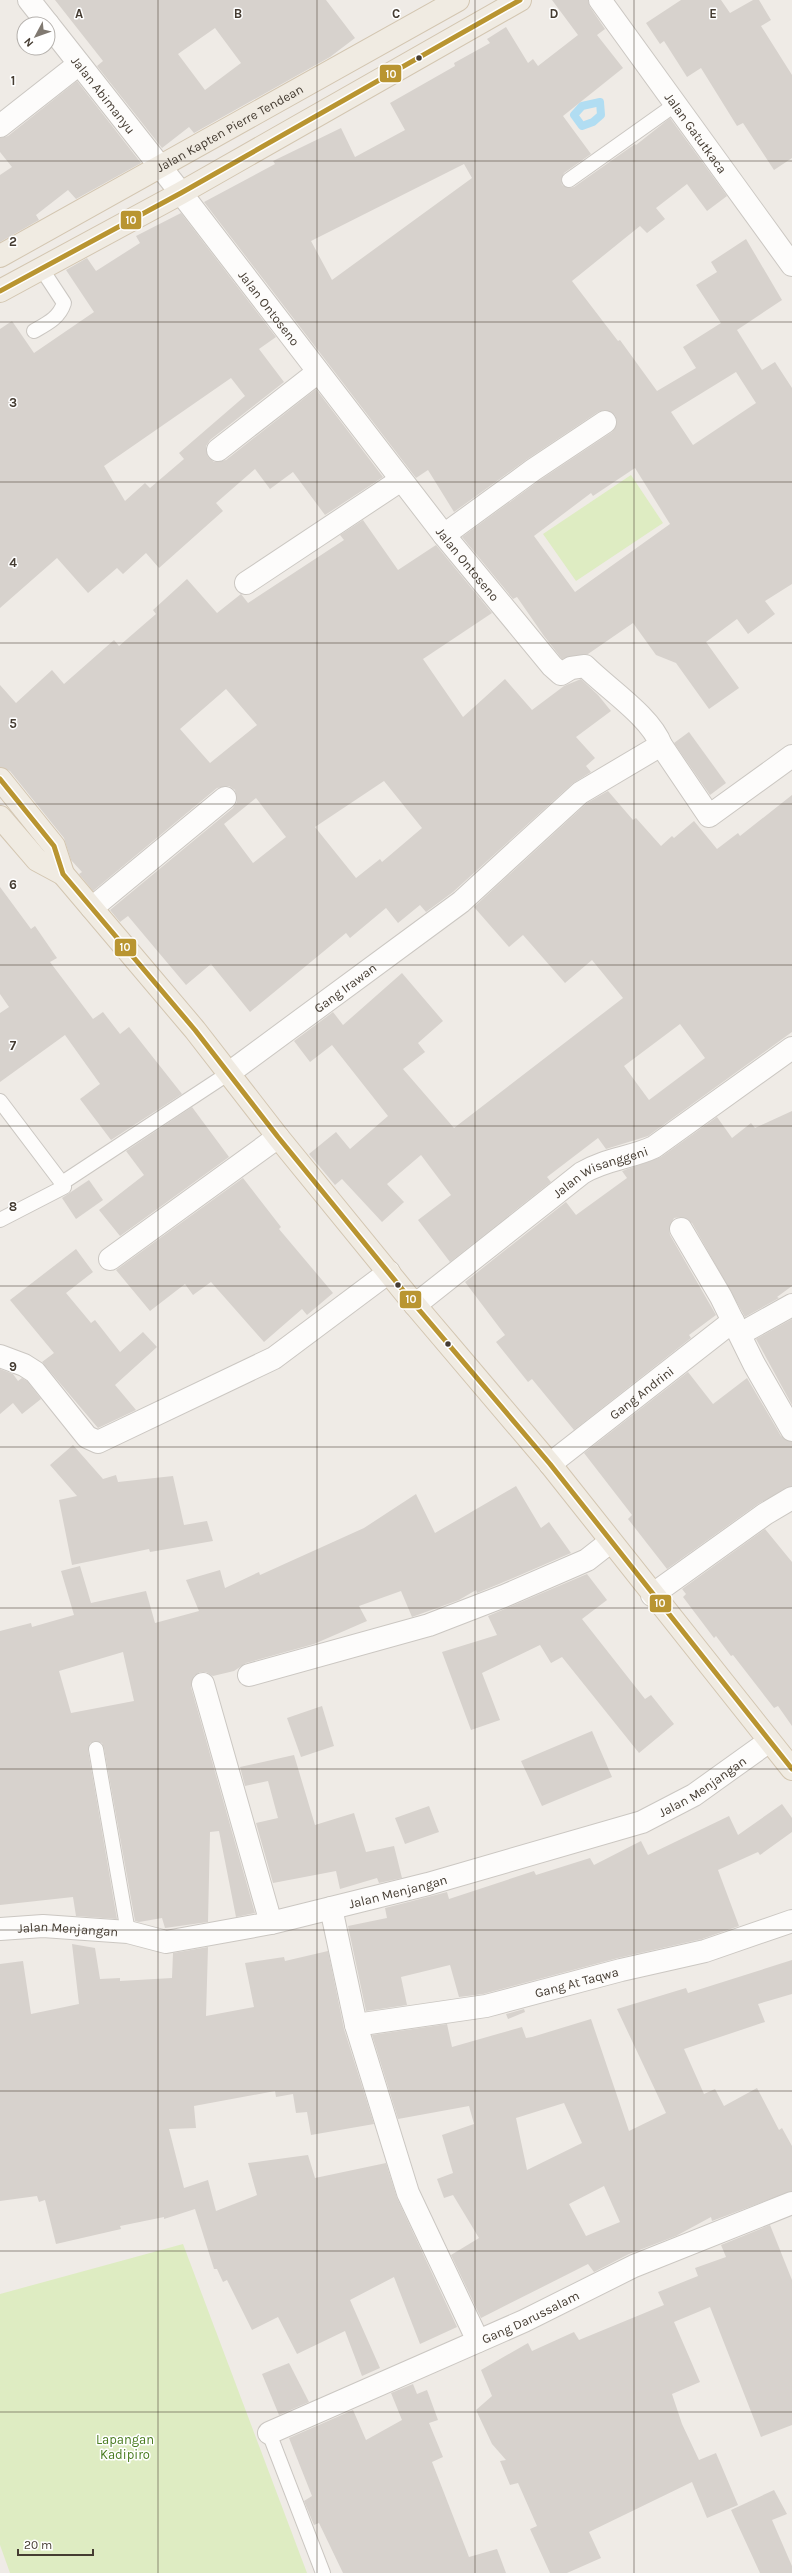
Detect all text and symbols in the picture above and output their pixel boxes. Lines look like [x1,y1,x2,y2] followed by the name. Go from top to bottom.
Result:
[75,6,83,21] text: A
[234,6,242,21] text: B
[392,6,400,21] text: C
[550,6,559,21] text: D
[709,6,717,21] text: E
[16,16,56,56] north arrow
[21,35,36,49] text: N
[69,53,139,136] street label: Jalan Abimanyu
[414,53,424,63] unlabelled marker
[379,64,402,83] line badge: 10
[386,68,396,81] text: 10
[11,73,15,88] text: 1
[154,81,306,175] street label: Jalan Kapten Pierre Tendean
[662,90,730,176] street label: Jalan Gatutkaca
[120,210,142,230] line badge: 10
[126,214,136,227] text: 10
[9,234,17,249] text: 2
[236,267,303,349] street label: Jalan Ontoseno
[9,395,17,410] text: 3
[433,524,503,604] street label: Jalan Ontoseno
[9,555,17,570] text: 4
[9,716,17,731] text: 5
[9,877,17,892] text: 6
[114,938,137,957] line badge: 10
[120,941,130,954] text: 10
[311,960,379,1015] street label: Gang Irawan
[10,1038,17,1053] text: 7
[550,1143,650,1201] street label: Jalan Wisanggeni
[9,1199,17,1214] text: 8
[393,1280,403,1290] unlabelled marker
[399,1290,422,1309] line badge: 10
[406,1293,416,1306] text: 10
[443,1339,453,1349] unlabelled marker
[9,1359,17,1374] text: 9
[606,1363,676,1422] street label: Gang Andrini
[649,1594,672,1613] line badge: 10
[655,1597,665,1610] text: 10
[656,1753,749,1820] street label: Jalan Menjangan
[347,1871,449,1911] street label: Jalan Menjangan
[17,1918,119,1939] street label: Jalan Menjangan
[533,1964,620,2000] street label: Gang At Taqwa
[479,2287,581,2346] street label: Gang Darussalam
[96,2432,154,2462] park label: Lapangan Kadipiro
[18,2531,93,2557] scale bar
[24,2538,52,2552] text: 20 m

